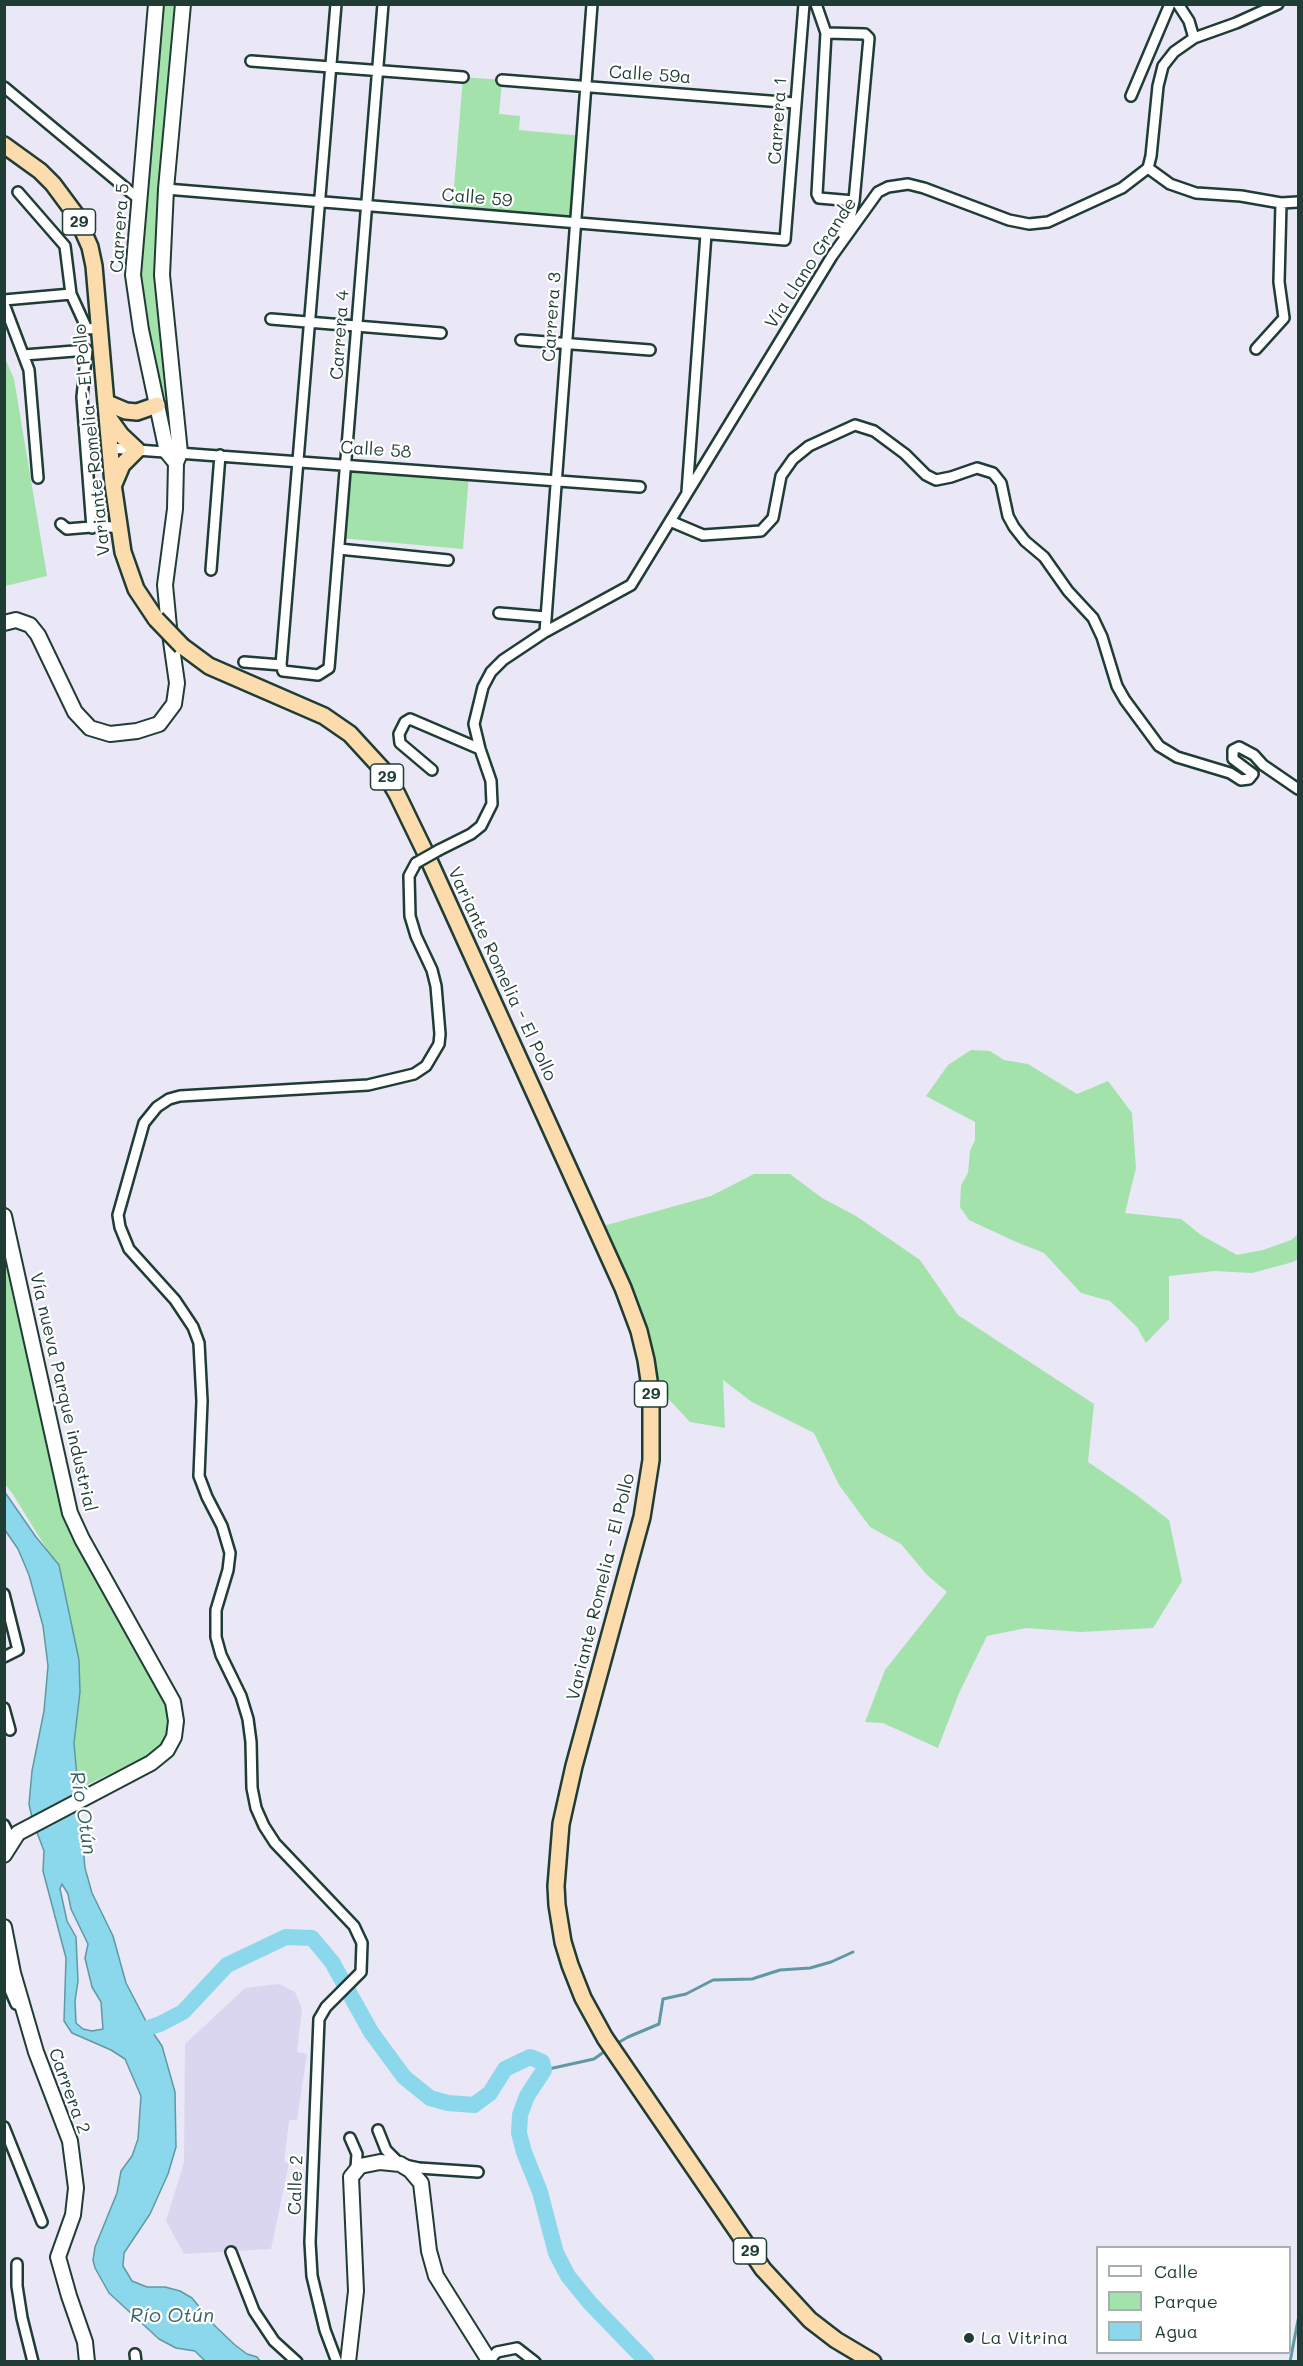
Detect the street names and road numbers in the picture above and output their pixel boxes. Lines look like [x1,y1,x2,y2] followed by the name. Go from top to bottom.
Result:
[608,61,692,89] street label: Calle 59a
[764,77,792,165] street label: Carrera 1
[106,182,134,274] street label: Carrera 5
[441,184,513,212] street label: Calle 59
[761,193,861,333] street label: Vía Llano Grande
[62,209,96,235] road number: 29
[538,271,566,363] street label: Carrera 3
[326,289,354,381] street label: Carrera 4
[69,323,115,557] street label: Variante Romelia - El Pollo
[340,437,412,463] street label: Calle 58
[370,764,404,790] road number: 29
[443,864,561,1084] street label: Variante Romelia - El Pollo
[25,1270,101,1514] street label: Vía nueva Parque industrial
[634,1381,668,1407] road number: 29
[562,1471,640,1703] street label: Variante Romelia - El Pollo
[44,2045,94,2137] street label: Carrera 2
[284,2155,308,2215] street label: Calle 2
[734,2238,766,2264] road number: 29

